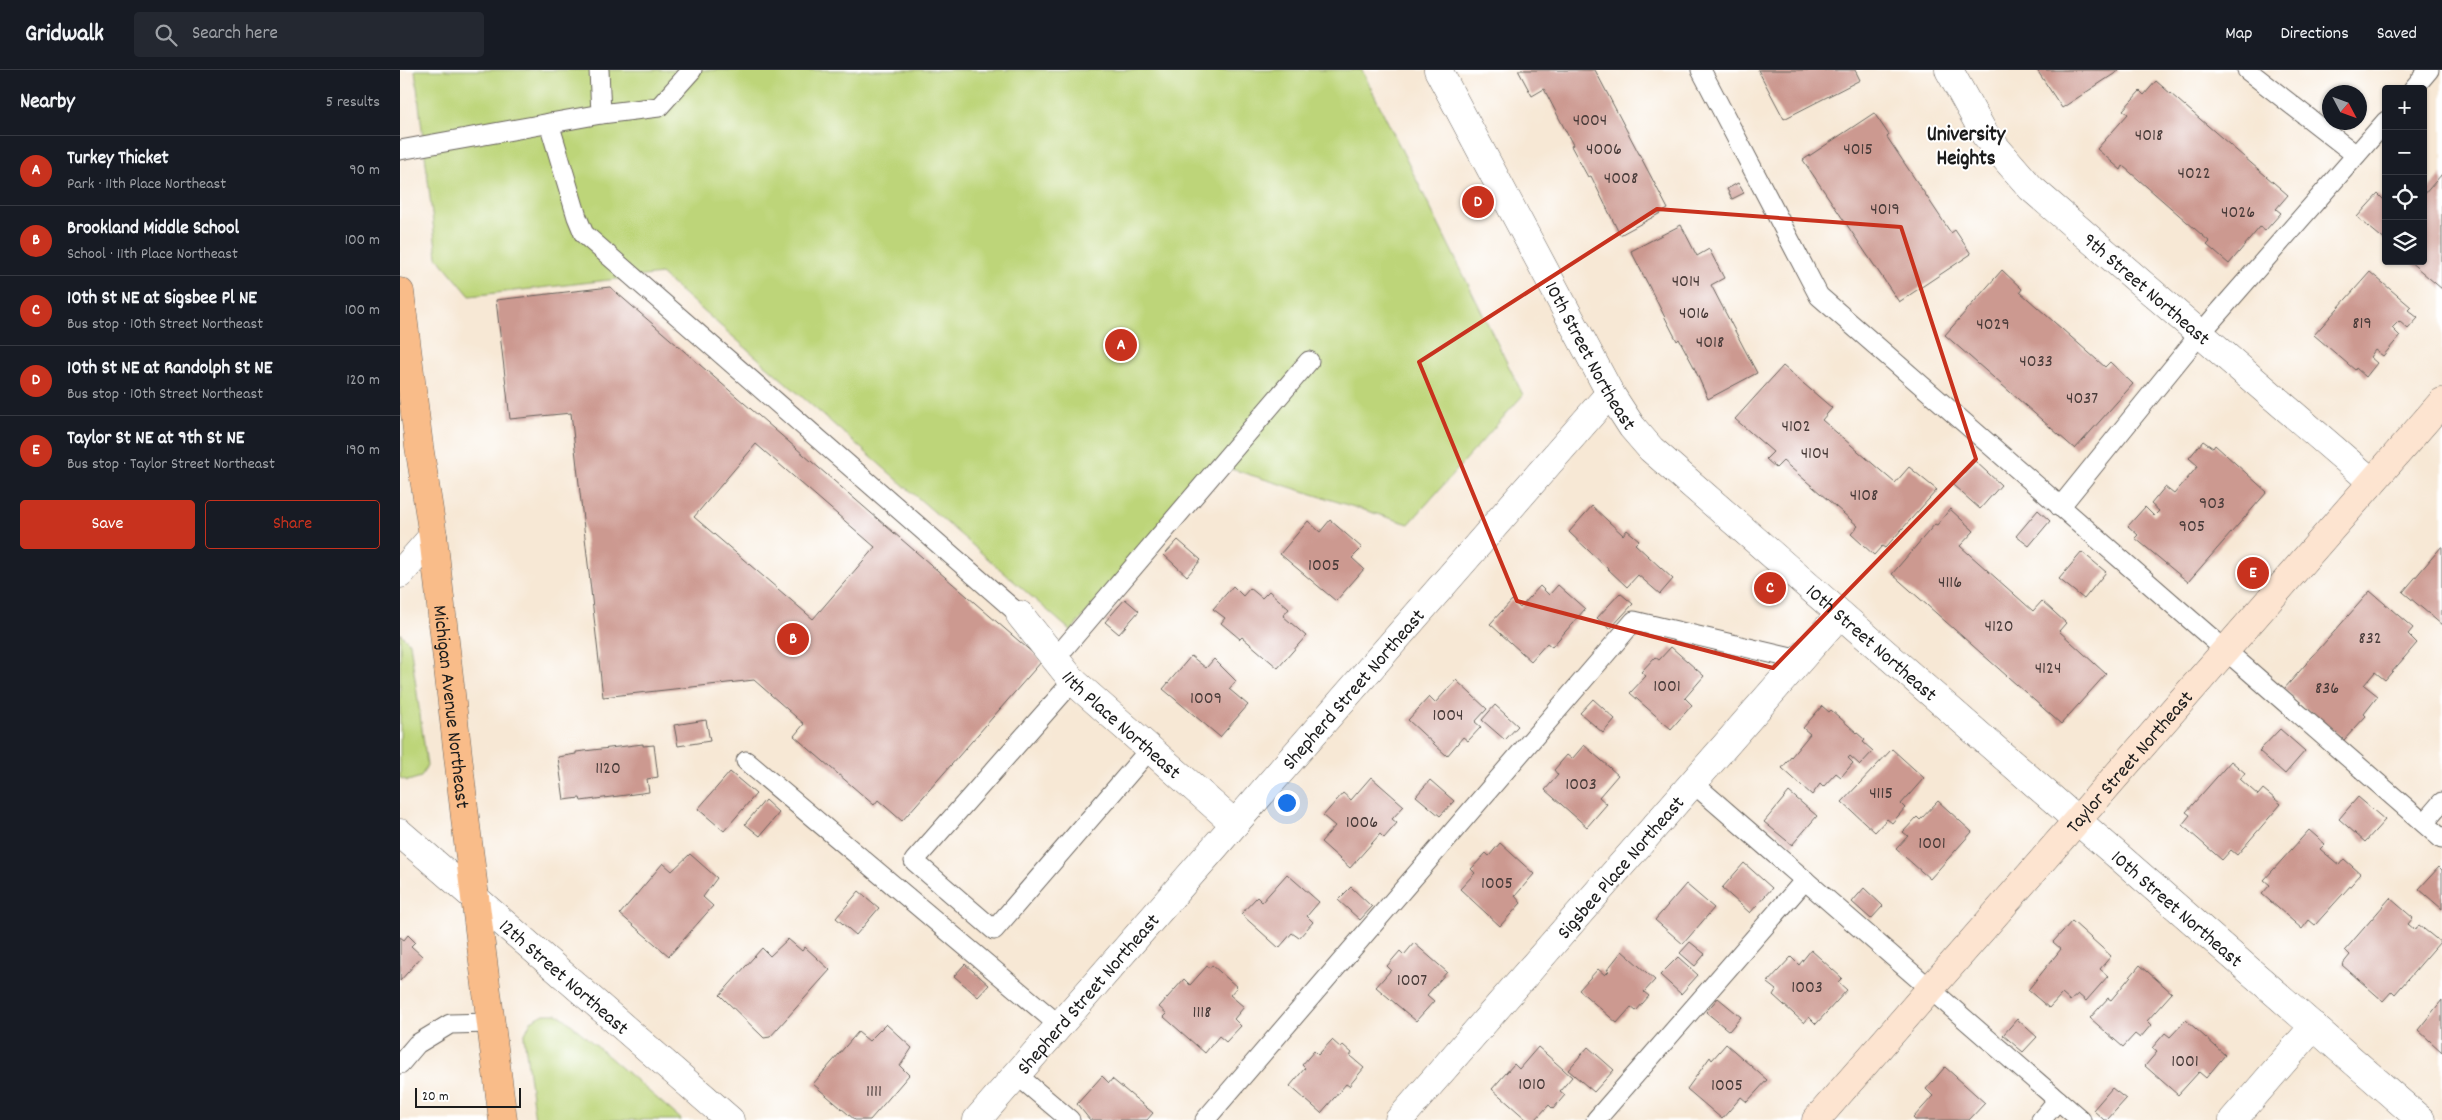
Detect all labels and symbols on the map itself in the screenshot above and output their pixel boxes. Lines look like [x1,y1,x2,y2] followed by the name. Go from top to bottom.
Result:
[2322,85,2367,130] north arrow
[1573,109,1607,134] house number: 4004
[1927,121,2007,175] district label: University Heights
[2135,124,2163,149] house number: 4018
[1586,138,1622,163] house number: 4006
[1843,138,1873,163] house number: 4015
[2177,162,2211,187] house number: 4022
[1604,167,1638,192] house number: 4008
[1462,183,1494,221] pin: D
[1870,198,1900,223] house number: 4019
[2221,201,2255,226] house number: 4026
[2075,228,2215,353] street label: 9th Street Northeast
[1672,270,1700,295] house number: 4014
[1536,277,1642,437] street label: 10th Street Northeast
[1679,302,1709,327] house number: 4016
[2352,312,2372,337] house number: 819
[1976,313,2010,338] house number: 4029
[1105,326,1137,364] pin: A
[1696,331,1724,356] house number: 4018
[2019,350,2053,375] house number: 4033
[2066,387,2098,412] house number: 4037
[1781,415,1811,440] house number: 4102
[1801,442,1829,467] house number: 4104
[1850,484,1878,509] house number: 4108
[2199,492,2225,517] house number: 903
[2179,515,2205,540] house number: 905
[1308,554,1340,579] house number: 1005
[2237,554,2269,592] pin: E
[1754,569,1786,607] pin: C
[1938,571,1962,596] house number: 4116
[1798,579,1942,709] street label: 10th Street Northeast
[424,604,475,810] street label: Michigan Avenue Northeast
[1277,604,1433,777] street label: Shepherd Street Northeast
[1984,615,2014,640] house number: 4120
[777,620,809,658] pin: B
[2358,627,2382,652] house number: 832
[2035,657,2061,682] house number: 4124
[1053,666,1186,787] street label: 11th Place Northeast
[1653,675,1681,700] house number: 1001
[2315,677,2339,702] house number: 836
[2061,686,2201,841] street label: Taylor Street Northeast
[1190,687,1222,712] house number: 1009
[1432,704,1464,729] house number: 1004
[595,757,621,782] house number: 1120
[1565,773,1597,798] house number: 1003
[1869,782,1893,807] house number: 4115
[1274,790,1300,816] your location
[1552,791,1692,947] street label: Sigsbee Place Northeast
[1346,811,1378,836] house number: 1006
[1918,832,1946,857] house number: 1001
[2104,845,2248,975] street label: 10th Street Northeast
[1481,872,1513,897] house number: 1005
[1012,909,1168,1082] street label: Shepherd Street Northeast
[492,914,634,1043] street label: 12th Street Northeast
[1397,969,1427,994] house number: 1007
[1791,976,1823,1001] house number: 1003
[1192,1001,1212,1026] house number: 1118
[2171,1050,2199,1075] house number: 1001
[1518,1073,1546,1098] house number: 1010
[1711,1074,1743,1099] house number: 1005
[866,1080,882,1105] house number: 1111
[415,1085,521,1108] scale bar

